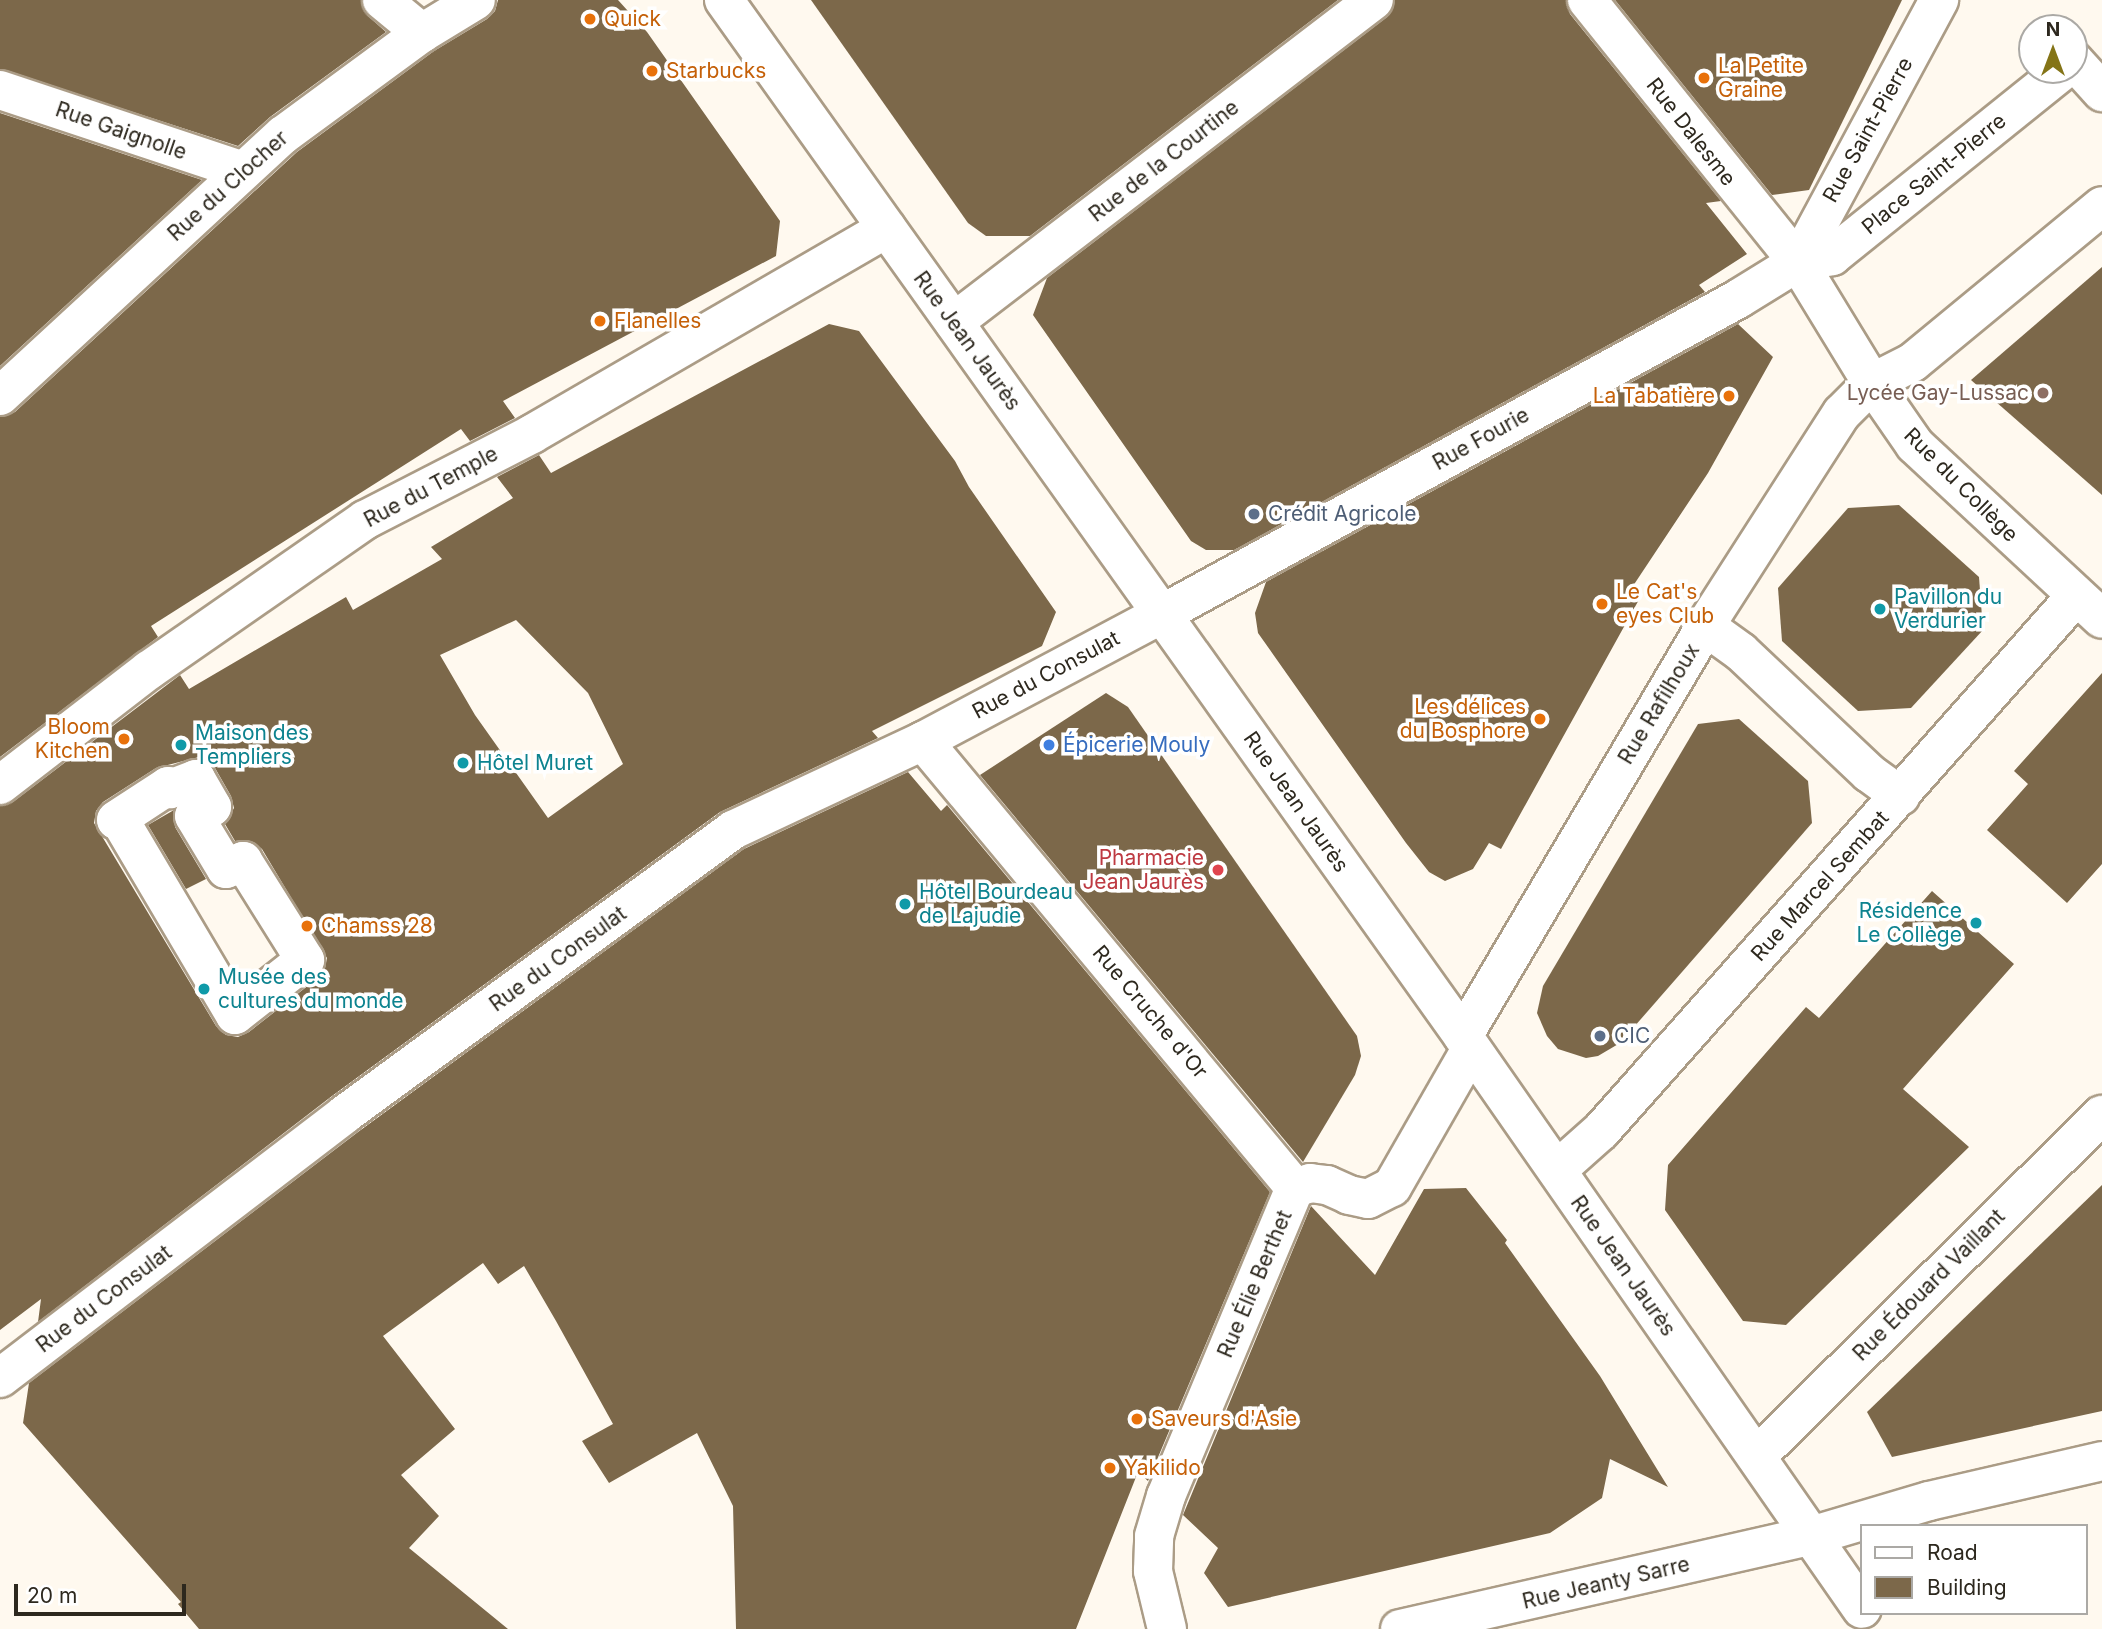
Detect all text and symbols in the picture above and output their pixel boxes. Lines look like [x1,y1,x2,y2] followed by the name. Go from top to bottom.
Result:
[604,6,661,32] place label: Quick
[582,11,598,27] marker: Quick
[2018,14,2088,84] north arrow
[2046,18,2060,41] text: N
[1718,53,1804,103] place label: La Petite Graine
[1818,53,1918,207] street label: Rue Saint-Pierre
[666,58,766,84] place label: Starbucks
[644,63,660,79] marker: Starbucks
[1696,70,1712,86] marker: La Petite Graine
[1641,73,1741,191] street label: Rue Dalesme
[1084,95,1244,227] street label: Rue de la Courtine
[52,97,190,165] street label: Rue Gaignolle
[1857,108,2011,240] street label: Place Saint-Pierre
[163,125,293,247] street label: Rue du Clocher
[908,267,1026,415] street label: Rue Jean Jaurès
[614,308,701,334] place label: Flanelles
[592,313,608,329] marker: Flanelles
[1847,380,2029,406] place label: Lycée Gay-Lussac
[1593,383,1715,409] place label: La Tabatière
[2035,385,2051,401] marker: Lycée Gay-Lussac
[1721,388,1737,404] marker: La Tabatière
[1428,402,1534,476] street label: Rue Fourie
[1899,423,2023,547] street label: Rue du Collège
[360,441,502,533] street label: Rue du Temple
[1268,501,1416,527] place label: Crédit Agricole
[1246,506,1262,522] marker: Crédit Agricole
[1616,579,1714,629] place label: Le Cat's eyes Club
[1894,584,2002,634] place label: Pavillon du Verdurier
[1594,596,1610,612] marker: Le Cat's eyes Club
[1872,601,1888,617] marker: Pavillon du Verdurier
[968,626,1124,724] street label: Rue du Consulat
[1613,639,1705,769] street label: Rue Rafilhoux
[1400,694,1526,744] place label: Les délices du Bosphore
[1532,711,1548,727] marker: Les délices du Bosphore
[35,714,110,764] place label: Bloom Kitchen
[195,720,309,770] place label: Maison des Templiers
[1238,727,1354,877] street label: Rue Jean Jaurès
[116,731,132,747] marker: Bloom Kitchen
[1063,732,1210,758] place label: Épicerie Mouly
[173,737,189,753] marker: Maison des Templiers
[1041,737,1057,753] marker: Épicerie Mouly
[477,750,593,776] place label: Hôtel Muret
[455,755,471,771] marker: Hôtel Muret
[1746,806,1894,966] street label: Rue Marcel Sembat
[1082,845,1204,895] place label: Pharmacie Jean Jaurès
[1210,862,1226,878] marker: Pharmacie Jean Jaurès
[919,879,1073,929] place label: Hôtel Bourdeau de Lajudie
[897,896,913,912] marker: Hôtel Bourdeau de Lajudie
[1857,898,1962,948] place label: Résidence Le Collège
[485,901,631,1017] street label: Rue du Consulat
[321,913,433,939] place label: Chamss 28
[1968,915,1984,931] marker: Résidence Le Collège
[299,918,315,934] marker: Chamss 28
[1087,941,1213,1083] street label: Rue Cruche d'Or
[218,964,404,1014] place label: Musée des cultures du monde
[196,981,212,997] marker: Musée des cultures du monde
[1614,1023,1650,1049] place label: CIC
[1592,1028,1608,1044] marker: CIC
[1565,1191,1681,1341] street label: Rue Jean Jaurès
[1848,1204,2010,1366] street label: Rue Édouard Vaillant
[1213,1207,1297,1361] street label: Rue Élie Berthet
[31,1240,177,1358] street label: Rue du Consulat
[1151,1406,1297,1432] place label: Saveurs d'Asie
[1129,1411,1145,1427] marker: Saveurs d'Asie
[1124,1455,1201,1481] place label: Yakilido
[1102,1460,1118,1476] marker: Yakilido
[1860,1524,2088,1615] legend
[1927,1540,1978,1565] text: Road
[1520,1551,1692,1615] street label: Rue Jeanty Sarre
[18,1570,189,1614] scale bar
[1927,1575,2007,1600] text: Building
[27,1583,77,1608] text: 20 m

